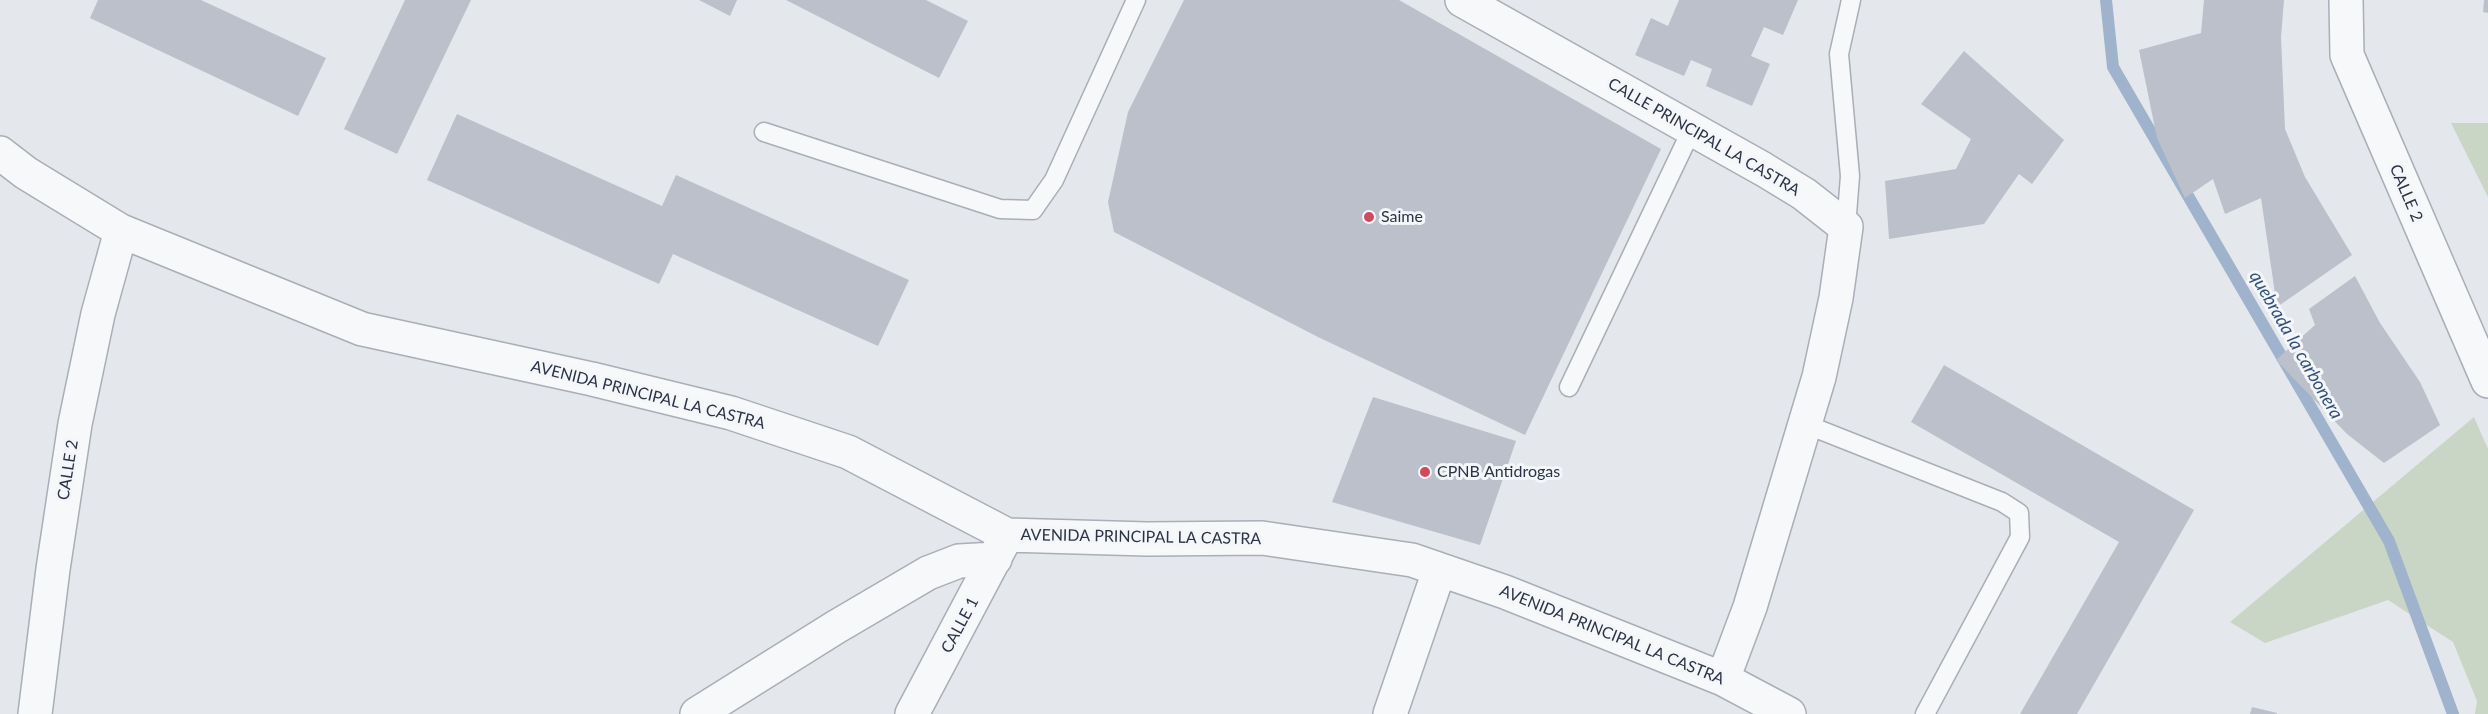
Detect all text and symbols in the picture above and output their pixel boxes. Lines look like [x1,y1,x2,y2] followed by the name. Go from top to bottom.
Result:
[1605,74,1803,200] street label: CALLE PRINCIPAL LA CASTRA
[2385,161,2427,225] street label: CALLE 2
[1381,207,1423,227] place label: Saime
[1362,210,1376,224] marker: Saime
[2245,267,2347,423] water label: quebrada la carbonera
[529,357,767,433] street label: AVENIDA PRINCIPAL LA CASTRA
[54,439,82,501] street label: CALLE 2
[1437,462,1560,482] place label: CPNB Antidrogas
[1418,465,1432,479] marker: CPNB Antidrogas
[1021,525,1261,549] street label: AVENIDA PRINCIPAL LA CASTRA
[1497,581,1727,689] street label: AVENIDA PRINCIPAL LA CASTRA
[937,594,983,656] street label: CALLE 1

